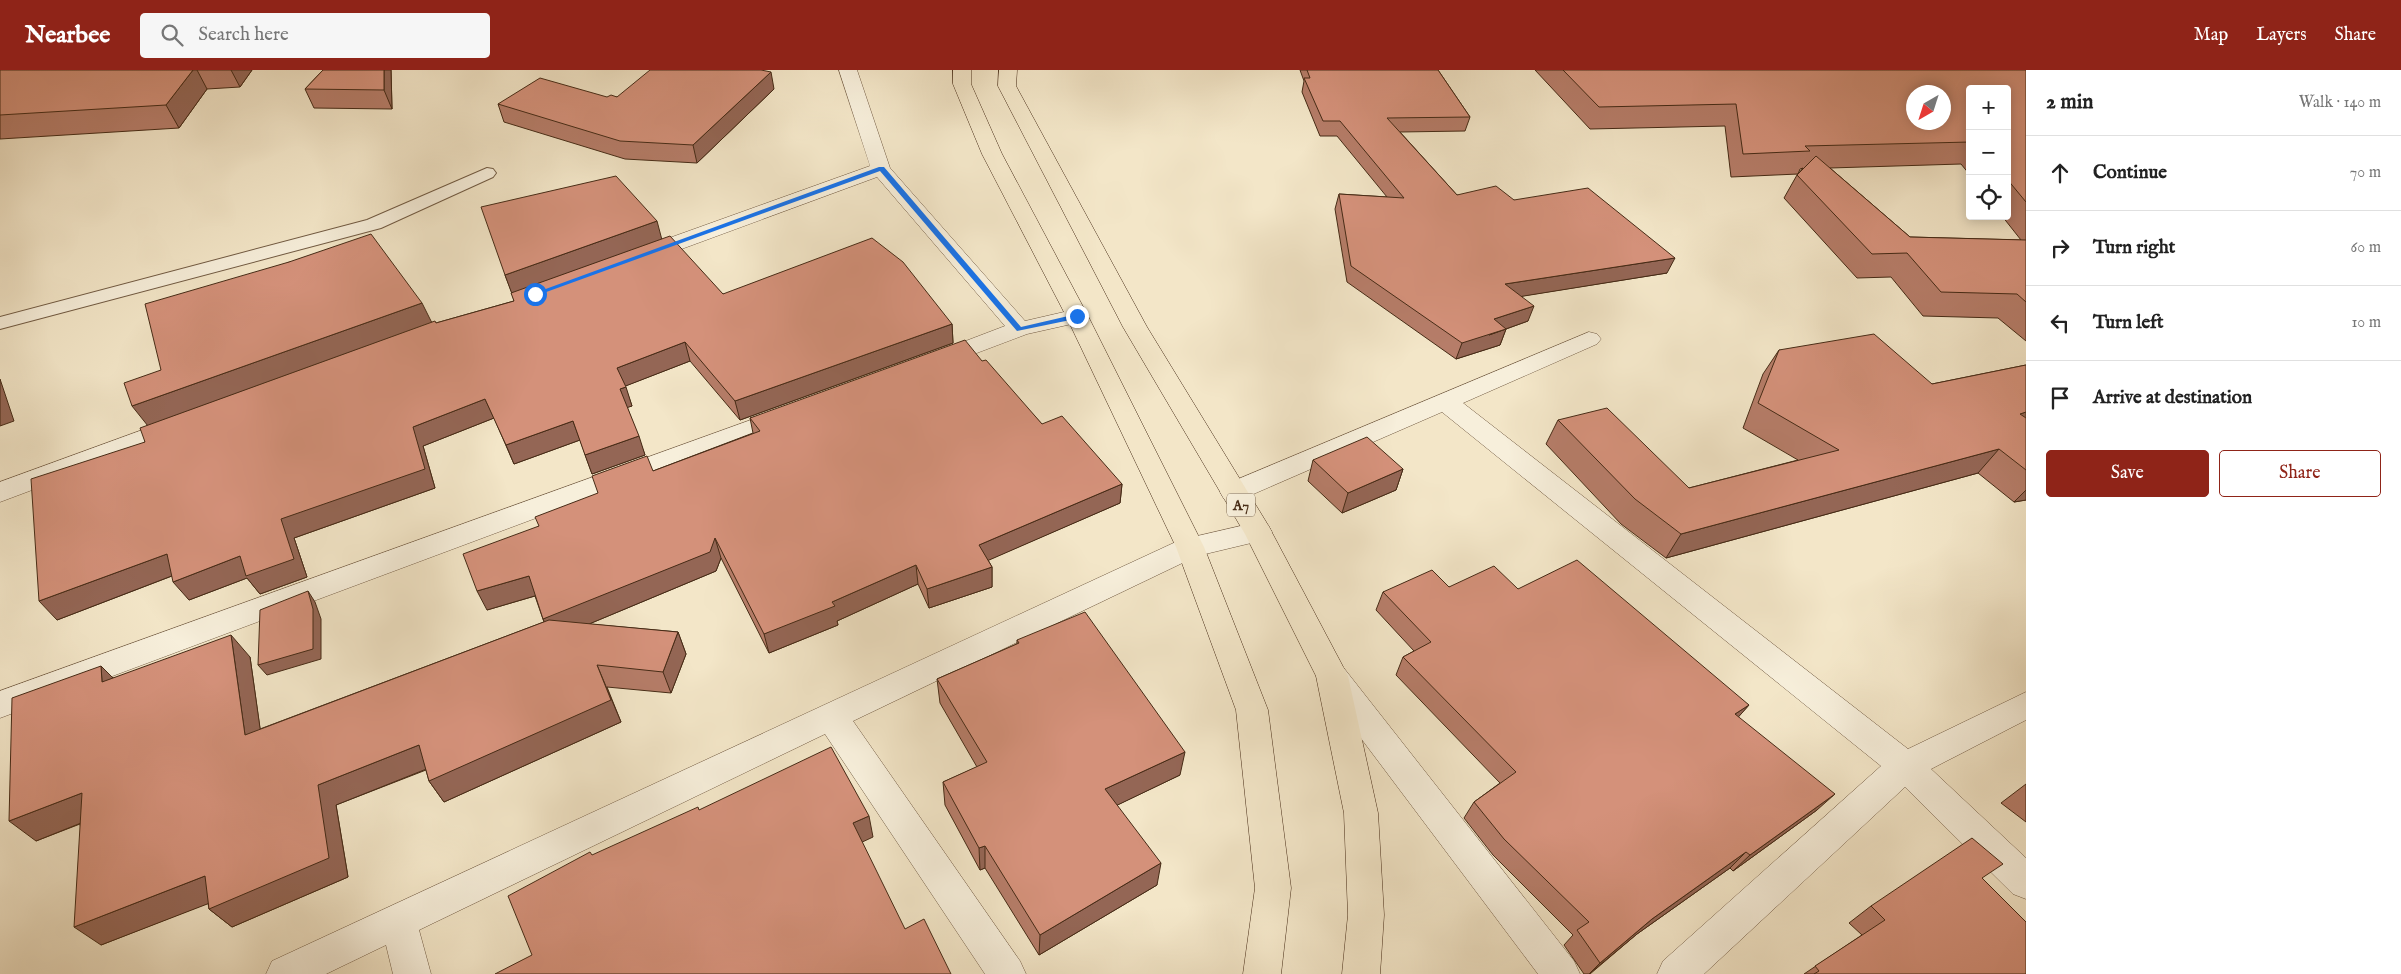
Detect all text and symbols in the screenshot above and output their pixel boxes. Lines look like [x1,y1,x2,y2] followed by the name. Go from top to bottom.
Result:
[140,13,490,58] search box
[25,20,110,51] text: Nearbee
[158,21,186,49] icon: search
[198,23,289,47] text: Search here
[2194,24,2228,47] text: Map
[2256,24,2307,47] text: Layers
[2335,24,2376,47] text: Share
[1906,85,1951,130] north arrow
[1966,85,2011,220] map controls
[1966,85,2011,130] button: +
[2046,89,2093,116] text: 2 min
[2299,93,2381,113] text: Walk · 140 m
[1966,130,2011,175] button: −
[2046,159,2074,187] icon: ahead
[2093,161,2167,185] text: Continue
[2350,163,2381,183] text: 70 m
[1966,175,2011,220] button: locate
[2046,234,2074,262] icon: right
[2093,236,2175,260] text: Turn right
[2351,238,2381,258] text: 60 m
[524,283,547,306] route start
[1066,305,1089,328] route end
[2046,309,2074,337] icon: left
[2093,311,2164,335] text: Turn left
[2351,313,2381,333] text: 10 m
[2046,384,2074,412] icon: arrive
[2093,386,2252,410] text: Arrive at destination
[2046,450,2209,497] button: Save
[2219,450,2381,497] button: Share
[1227,494,1255,516] road number: A7

